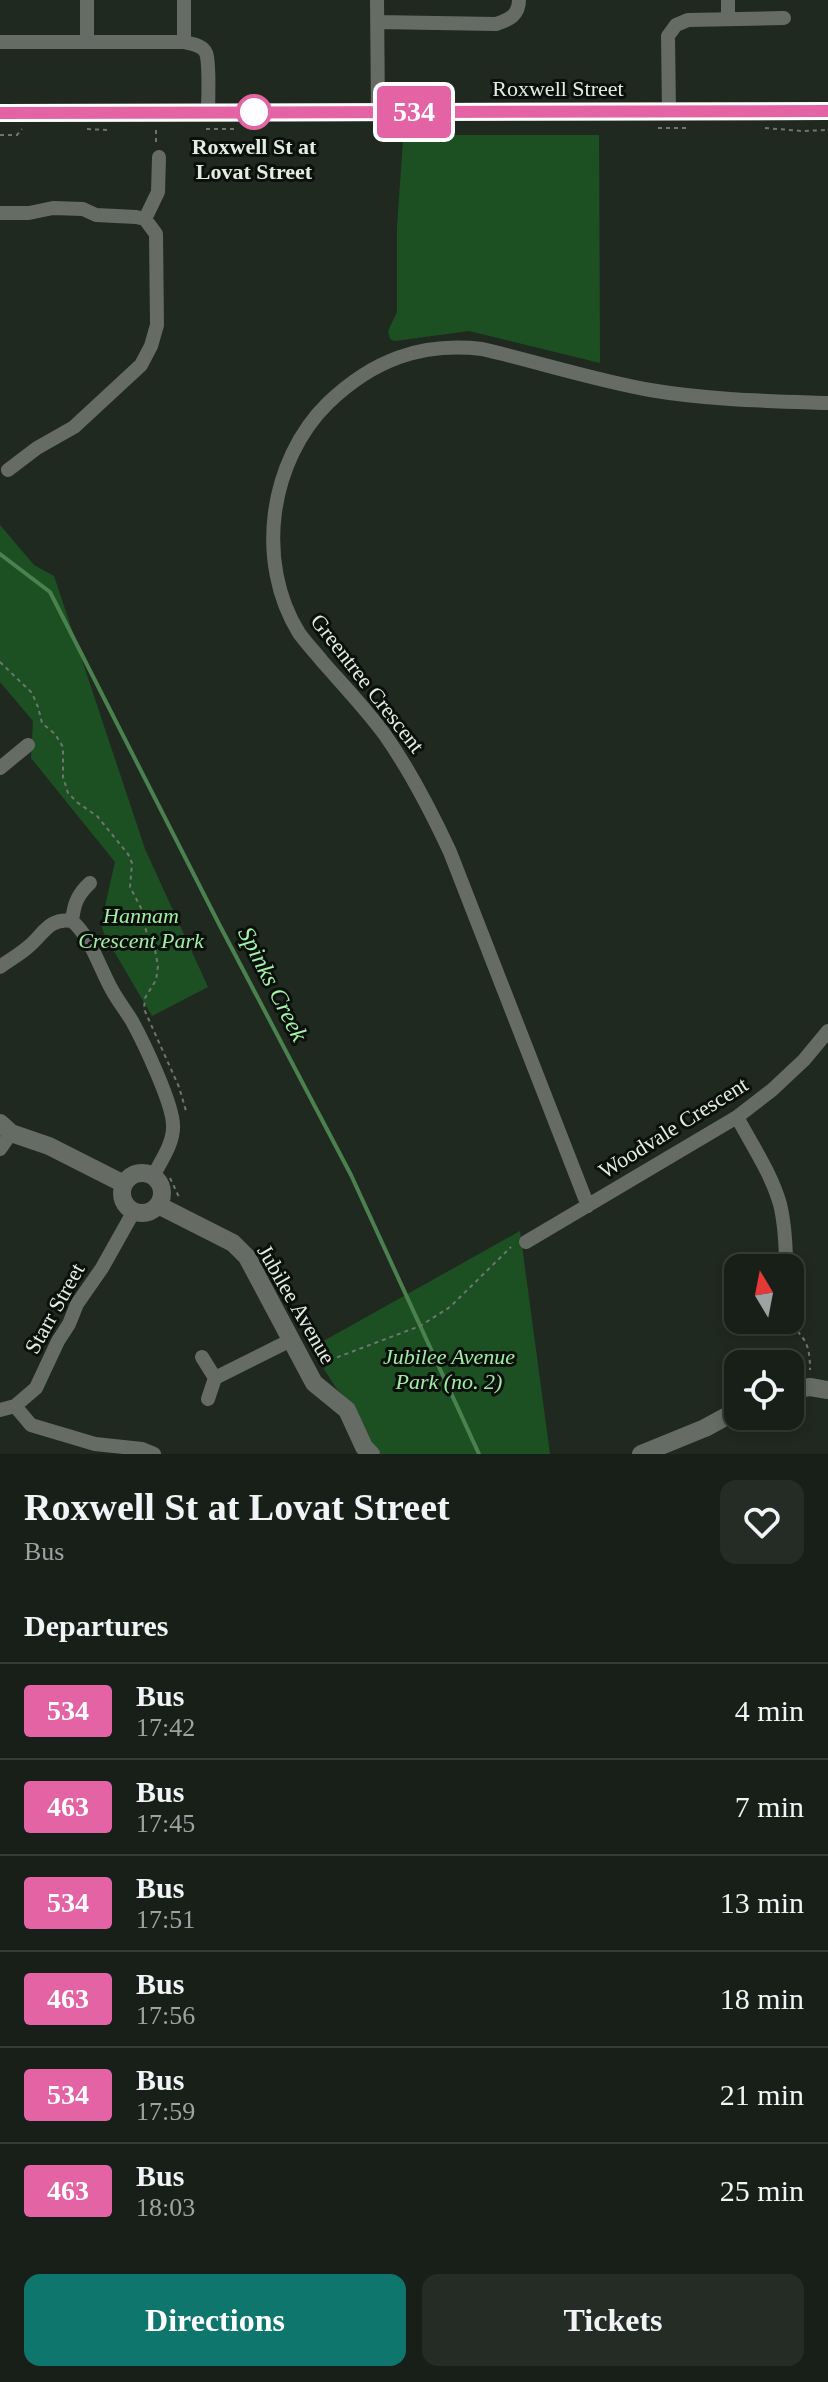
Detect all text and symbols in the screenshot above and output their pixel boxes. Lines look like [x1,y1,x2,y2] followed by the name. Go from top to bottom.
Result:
[492,76,624,101] street label: Roxwell Street
[368,86,460,138] line badge: 534
[237,95,271,129] marker: Roxwell St at Lovat Street
[393,96,435,127] text: 534
[192,134,317,184] place label: Roxwell St at Lovat Street
[306,609,430,758] street label: Greentree Crescent
[78,903,205,953] park label: Hannam Crescent Park
[233,922,313,1046] water label: Spinks Creek
[594,1071,752,1183] street label: Woodvale Crescent
[252,1240,341,1368] street label: Jubilee Avenue
[724,1254,804,1334] north arrow
[724,1254,804,1430] map controls
[19,1259,90,1358] street label: Starr Street
[383,1344,515,1394] park label: Jubilee Avenue Park (no. 2)
[724,1350,804,1430] button: locate
[720,1480,804,1564] button: heart
[24,1486,450,1528] text: Roxwell St at Lovat Street
[24,1537,64,1566] text: Bus
[24,1609,168,1642] text: Departures
[136,1679,184,1712] text: Bus
[735,1694,804,1727] text: 4 min
[47,1695,89,1726] text: 534
[136,1713,195,1742] text: 17:42
[136,1775,184,1808] text: Bus
[735,1790,804,1823] text: 7 min
[47,1791,89,1822] text: 463
[136,1809,195,1838] text: 17:45
[136,1871,184,1904] text: Bus
[720,1886,804,1919] text: 13 min
[47,1887,89,1918] text: 534
[136,1905,195,1934] text: 17:51
[136,1967,184,2000] text: Bus
[720,1982,804,2015] text: 18 min
[47,1983,89,2014] text: 463
[136,2001,195,2030] text: 17:56
[136,2063,184,2096] text: Bus
[720,2078,804,2111] text: 21 min
[47,2079,89,2110] text: 534
[136,2097,195,2126] text: 17:59
[136,2159,184,2192] text: Bus
[720,2174,804,2207] text: 25 min
[47,2175,89,2206] text: 463
[136,2193,195,2222] text: 18:03
[24,2274,406,2366] button: Directions
[422,2274,804,2366] button: Tickets

